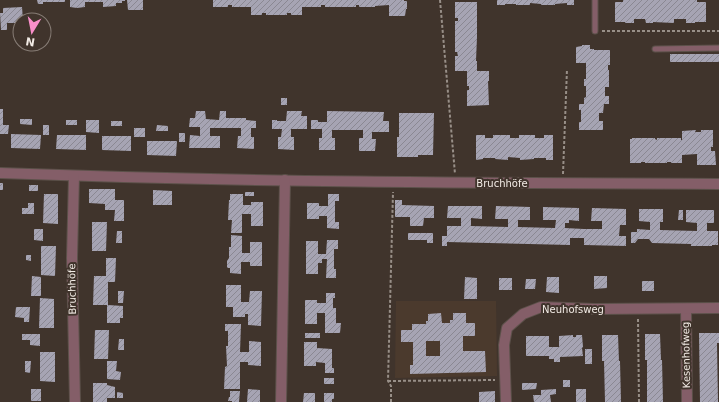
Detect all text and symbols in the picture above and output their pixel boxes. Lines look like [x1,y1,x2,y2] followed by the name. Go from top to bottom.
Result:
[12,12,52,52] north arrow
[25,34,36,49] text: N
[476,178,528,189] street label: Bruchhöfe
[66,263,78,315] street label: Bruchhöfe
[542,304,604,315] street label: Neuhofsweg
[680,322,692,388] street label: Kesenhofweg

